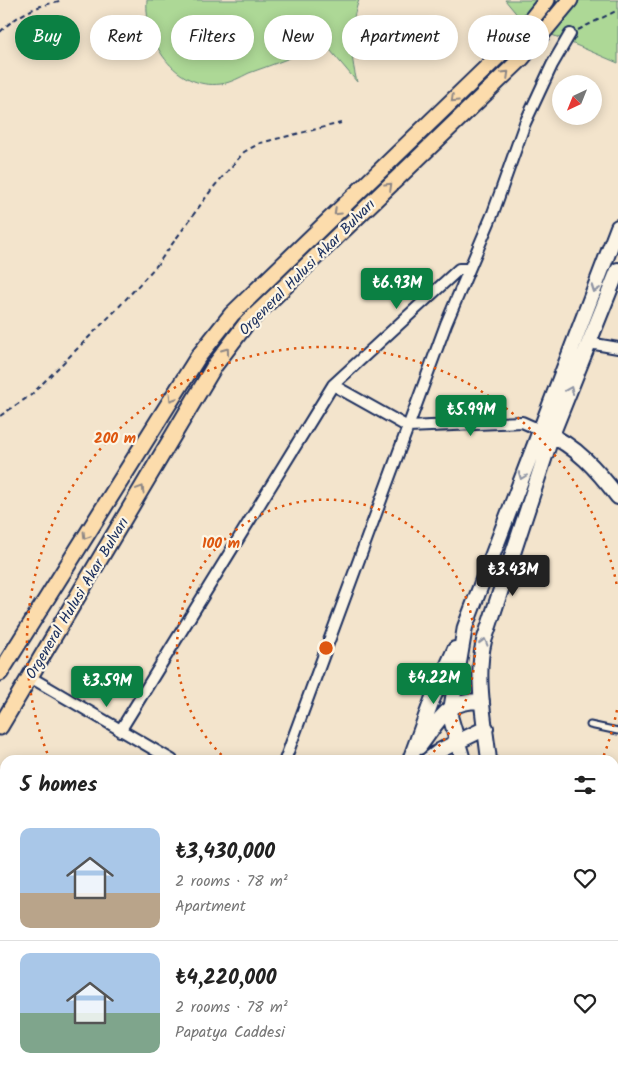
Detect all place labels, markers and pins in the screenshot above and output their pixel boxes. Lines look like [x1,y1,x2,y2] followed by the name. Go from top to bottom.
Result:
[356,268,438,310] pin: ₺6.93M
[430,394,512,437] pin: ₺5.99M
[472,554,554,597] pin: ₺3.43M
[317,639,335,657] centre of rings
[393,662,475,705] pin: ₺4.22M
[66,666,148,708] pin: ₺3.59M

